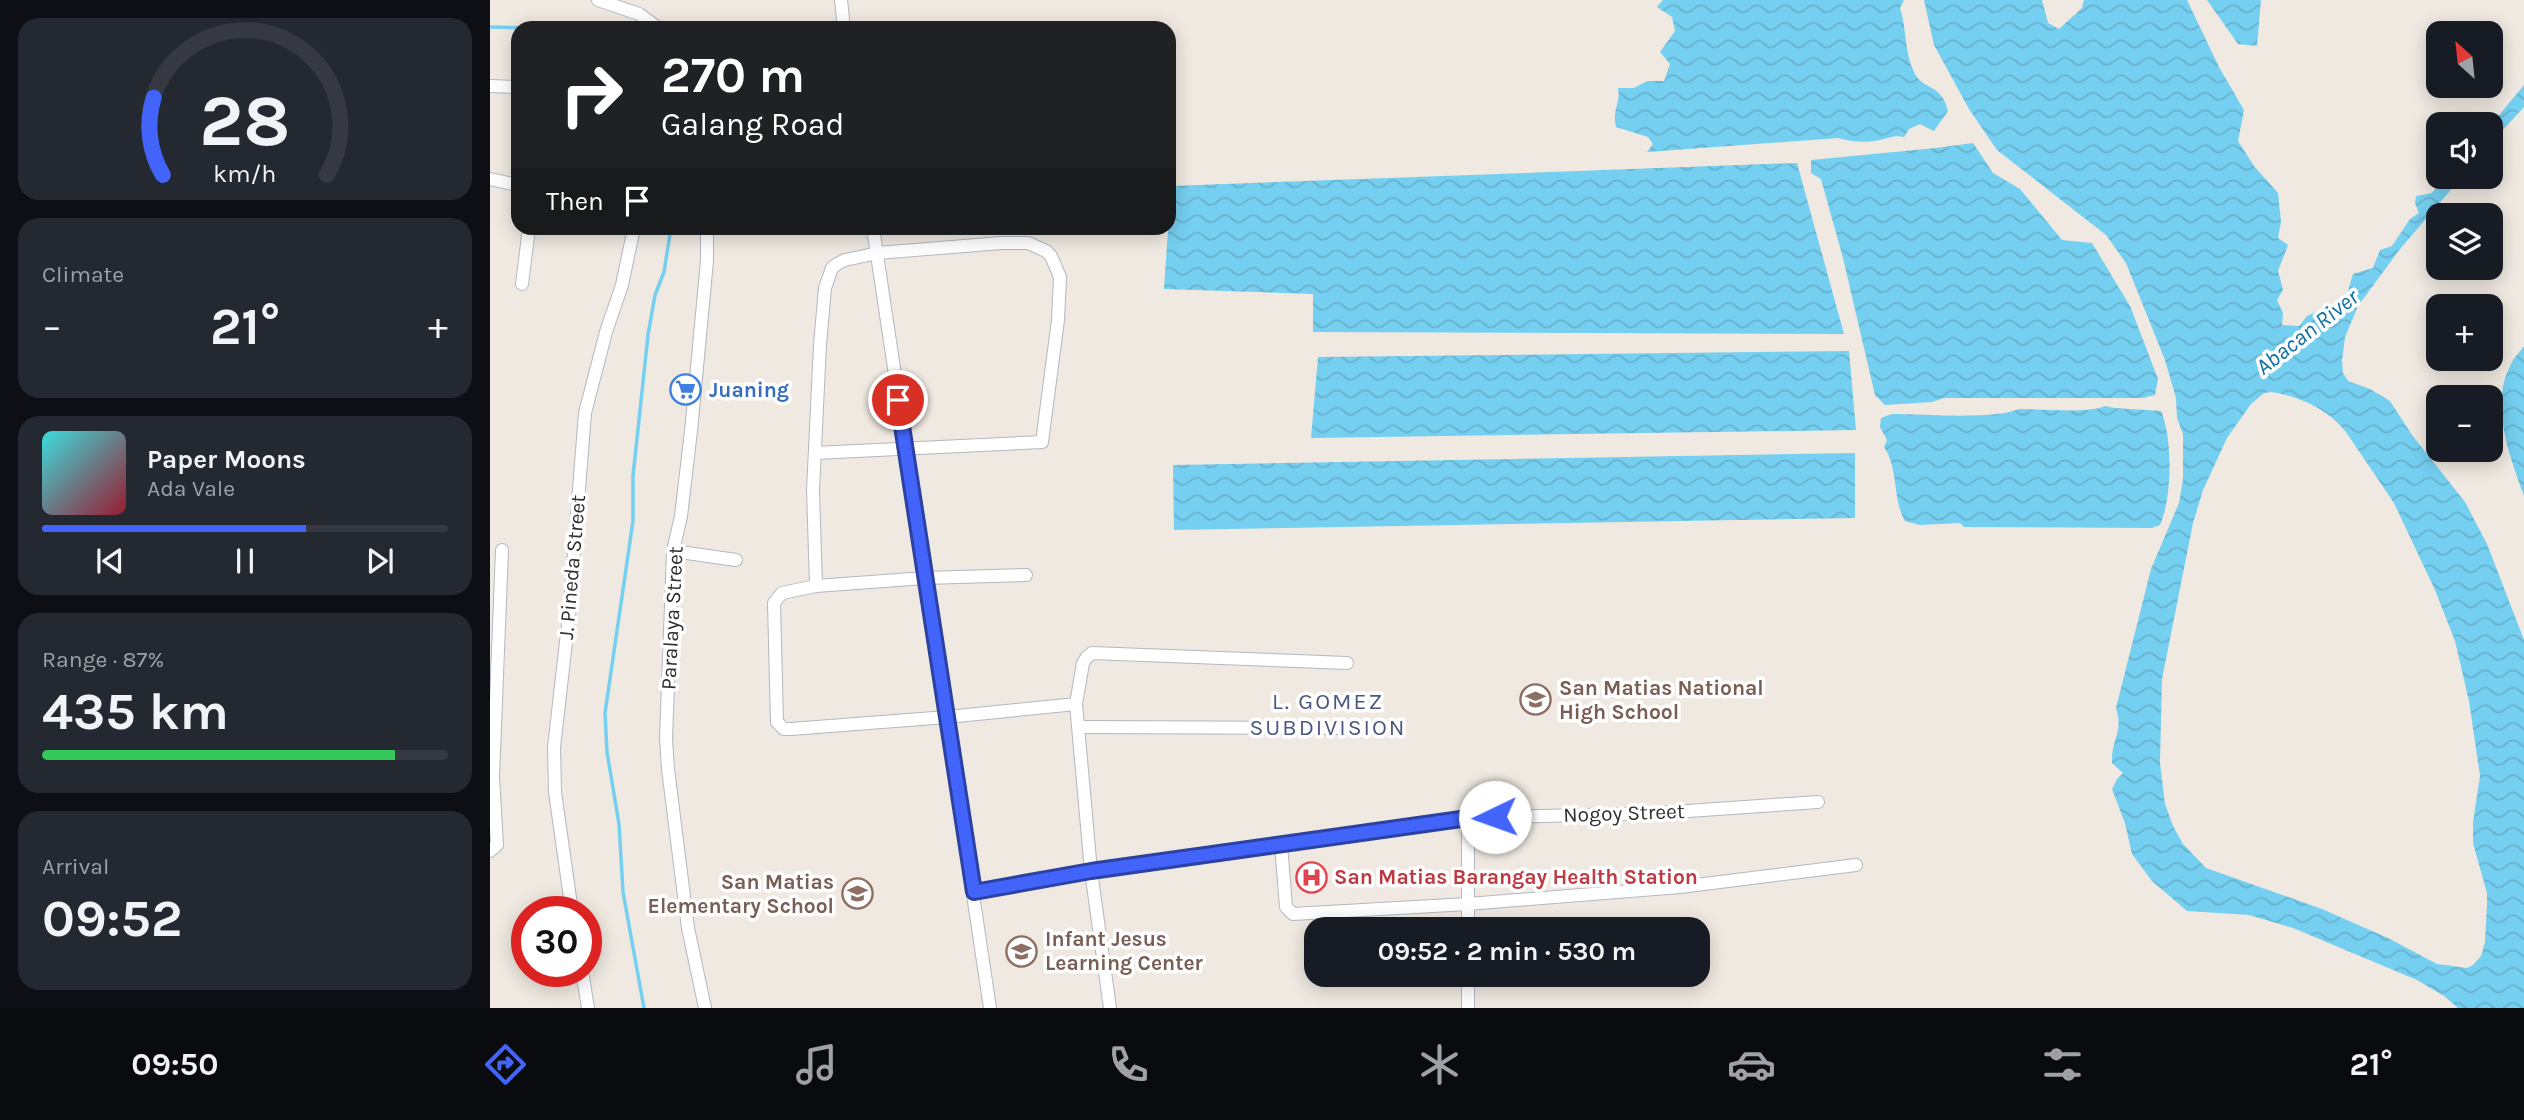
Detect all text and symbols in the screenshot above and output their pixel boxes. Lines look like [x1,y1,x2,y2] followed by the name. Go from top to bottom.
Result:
[2426,21,2502,98] north arrow
[2426,21,2503,462] map controls
[661,47,805,104] text: 270 m
[546,49,637,140] icon: right
[199,78,291,163] text: 28
[661,106,844,143] text: Galang Road
[2426,112,2503,189] button: sound
[213,159,277,188] text: km/h
[618,182,656,220] icon: arrive
[546,186,604,217] text: Then
[2426,203,2503,280] button: layers
[42,261,124,288] text: Climate
[2250,283,2365,381] water label: Abacan River
[2426,294,2503,371] button: +
[210,296,280,357] text: 21°
[42,304,62,349] text: −
[428,304,448,349] text: +
[868,370,928,430] pin
[669,373,703,407] supermarket icon: Juaning
[709,378,789,402] place label: Juaning
[879,381,917,419] icon: arrive
[2426,385,2503,462] button: −
[147,444,306,475] text: Paper Moons
[147,475,235,502] text: Ada Vale
[554,494,590,640] street label: J. Pineda Street
[91,542,129,580] icon: previous
[226,542,264,580] icon: pause
[361,542,399,580] icon: next
[656,545,688,690] street label: Paralaya Street
[42,646,164,673] text: Range · 87%
[1559,676,1764,724] place label: San Matias National High School
[42,681,229,742] text: 435 km
[1519,683,1553,717] school or university icon: San Matias National High School
[1249,688,1407,741] district label: L. GOMEZ SUBDIVISION
[1458,780,1532,854] position arrow
[1563,799,1685,827] street label: Nogoy Street
[42,853,109,880] text: Arrival
[1294,860,1328,894] hospital icon: San Matias Barangay Health Station
[1334,865,1698,889] place label: San Matias Barangay Health Station
[648,870,834,918] place label: San Matias Elementary School
[840,877,874,911] school or university icon: San Matias Elementary School
[42,888,182,949] text: 09:52
[511,896,602,987] speed limit sign: 30
[1045,927,1204,975] place label: Infant Jesus Learning Center
[1005,934,1039,968] school or university icon: Infant Jesus Learning Center
[1378,936,1636,967] text: 09:52 · 2 min · 530 m
[481,1040,530,1089] icon: directions
[792,1040,841,1089] icon: music
[1104,1040,1153,1089] icon: phone
[1415,1040,1464,1089] icon: climate
[1727,1040,1776,1089] icon: car
[2038,1040,2087,1089] icon: filters
[131,1046,218,1083] text: 09:50
[2350,1046,2393,1083] text: 21°

